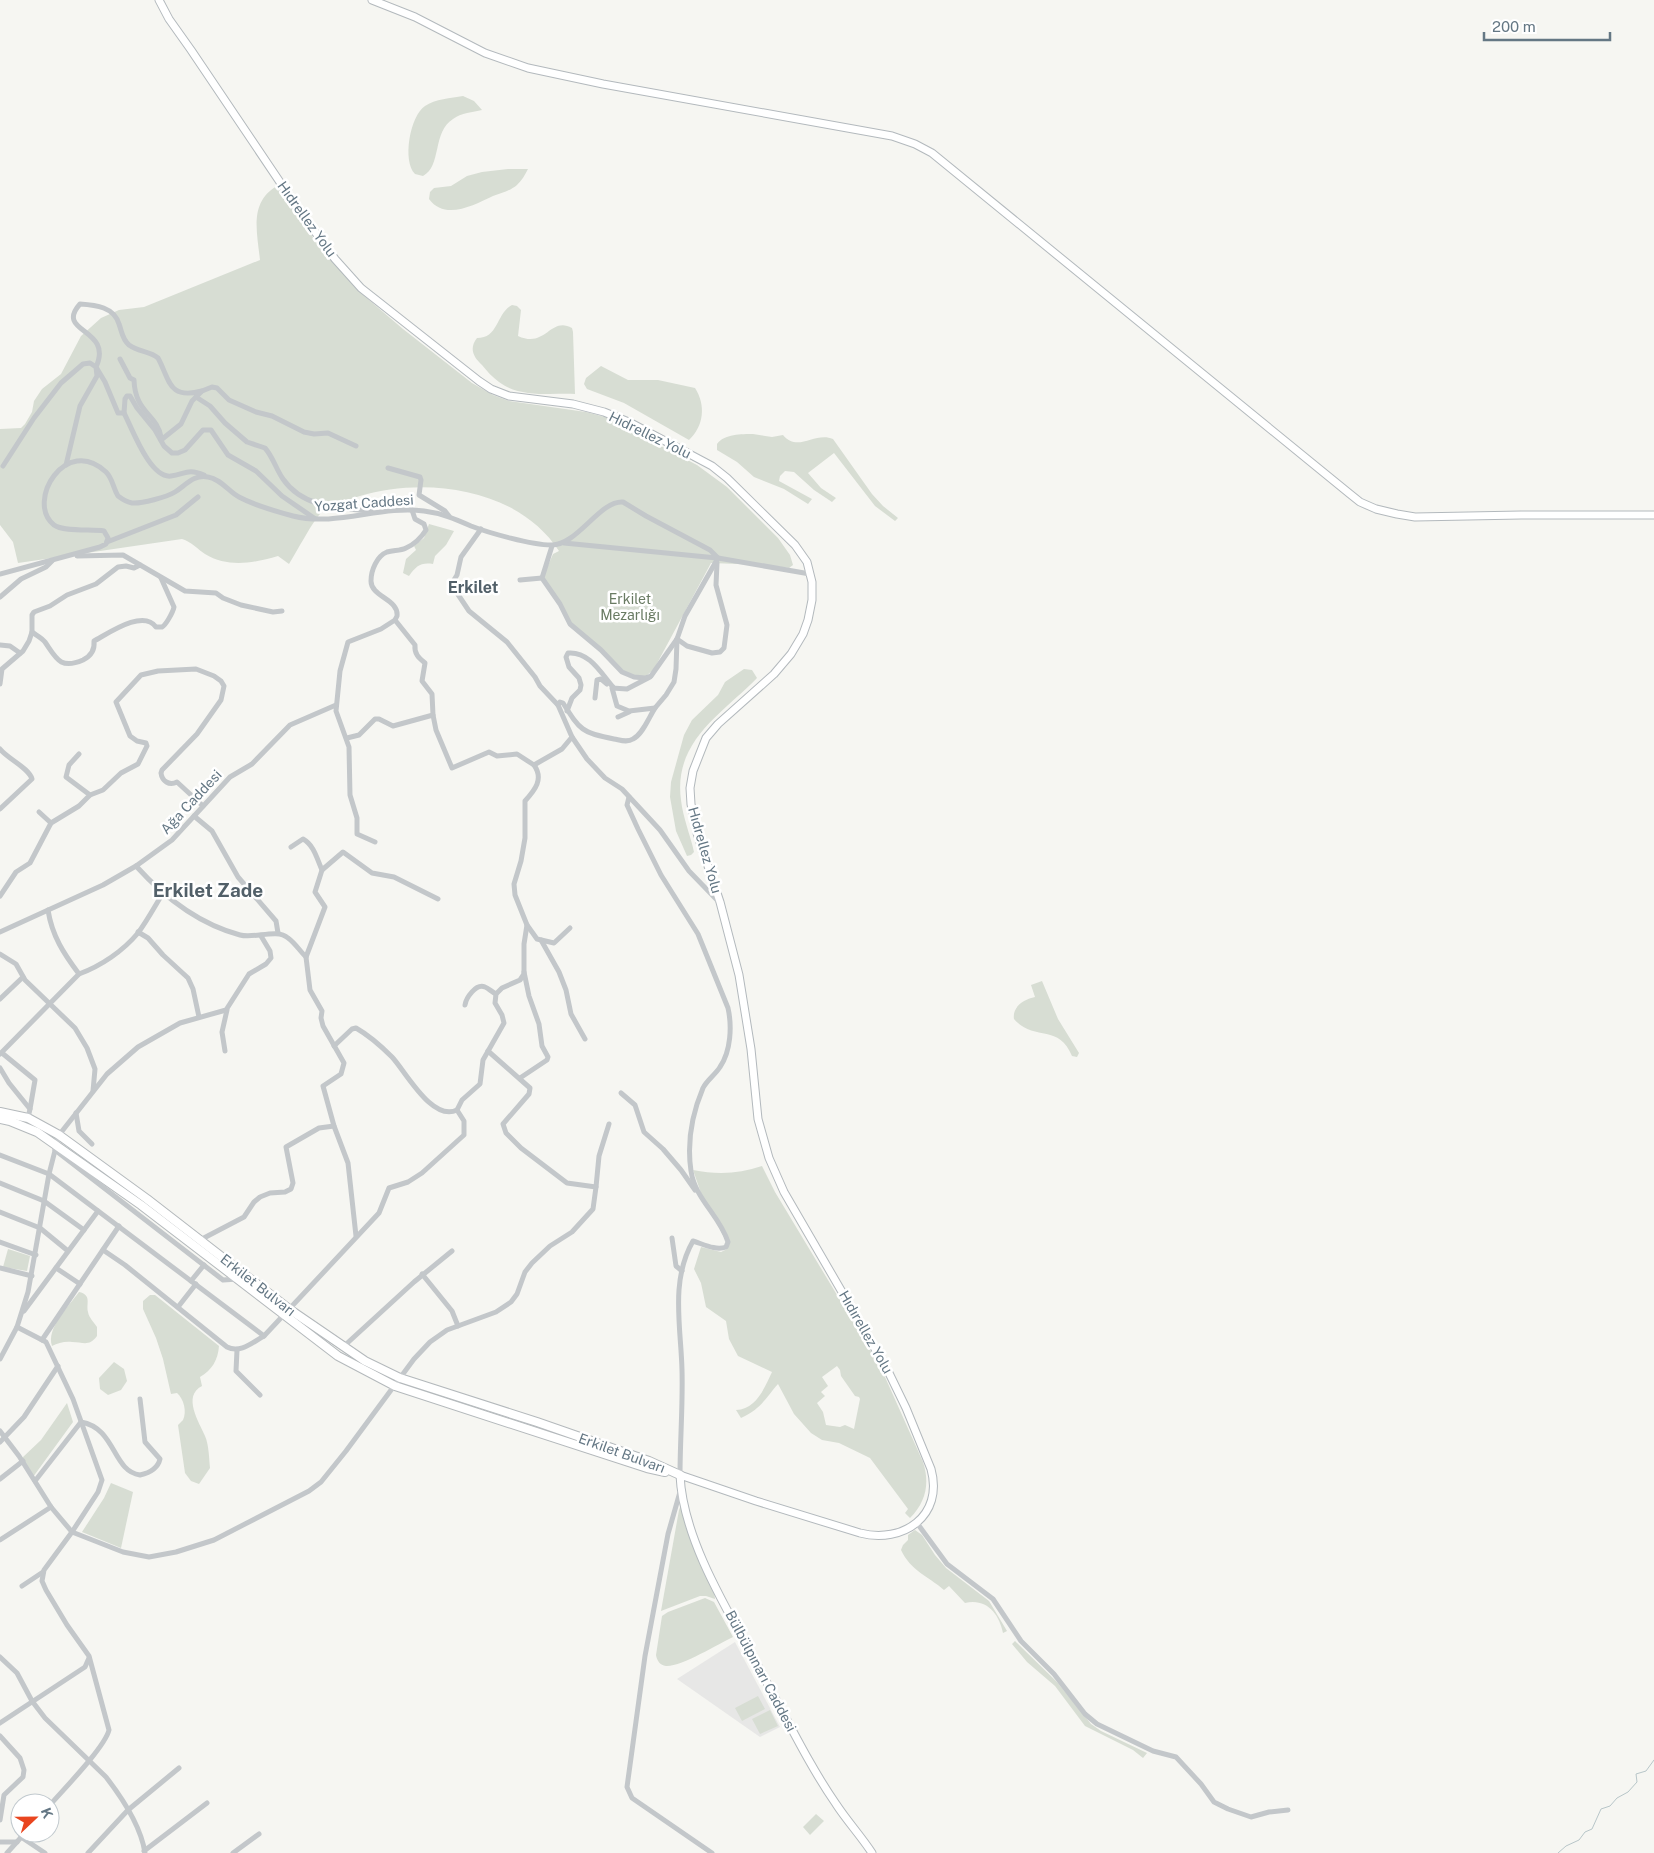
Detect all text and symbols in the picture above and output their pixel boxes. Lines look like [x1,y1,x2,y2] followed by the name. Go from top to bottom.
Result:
[1484,10,1610,42] scale bar
[1492,18,1536,35] text: 200 m
[274,178,340,260] street label: Hıdrellez Yolu
[606,408,694,462] street label: Hıdrellez Yolu
[314,492,414,514] street label: Yozgat Caddesi
[448,578,499,597] district label: Erkilet
[600,591,660,623] park label: Erkilet Mezarlığı
[157,767,225,837] street label: Ağa Caddesi
[685,805,725,895] street label: Hıdrellez Yolu
[153,879,263,901] district label: Erkilet Zade
[217,1251,299,1319] street label: Erkilet Bulvarı
[836,1288,896,1376] street label: Hıdırellez Yolu
[577,1430,667,1476] street label: Erkilet Bulvarı
[722,1608,800,1734] street label: Bülbülpınarı Caddesi
[10,1793,60,1843] north arrow
[38,1805,56,1821] text: K

